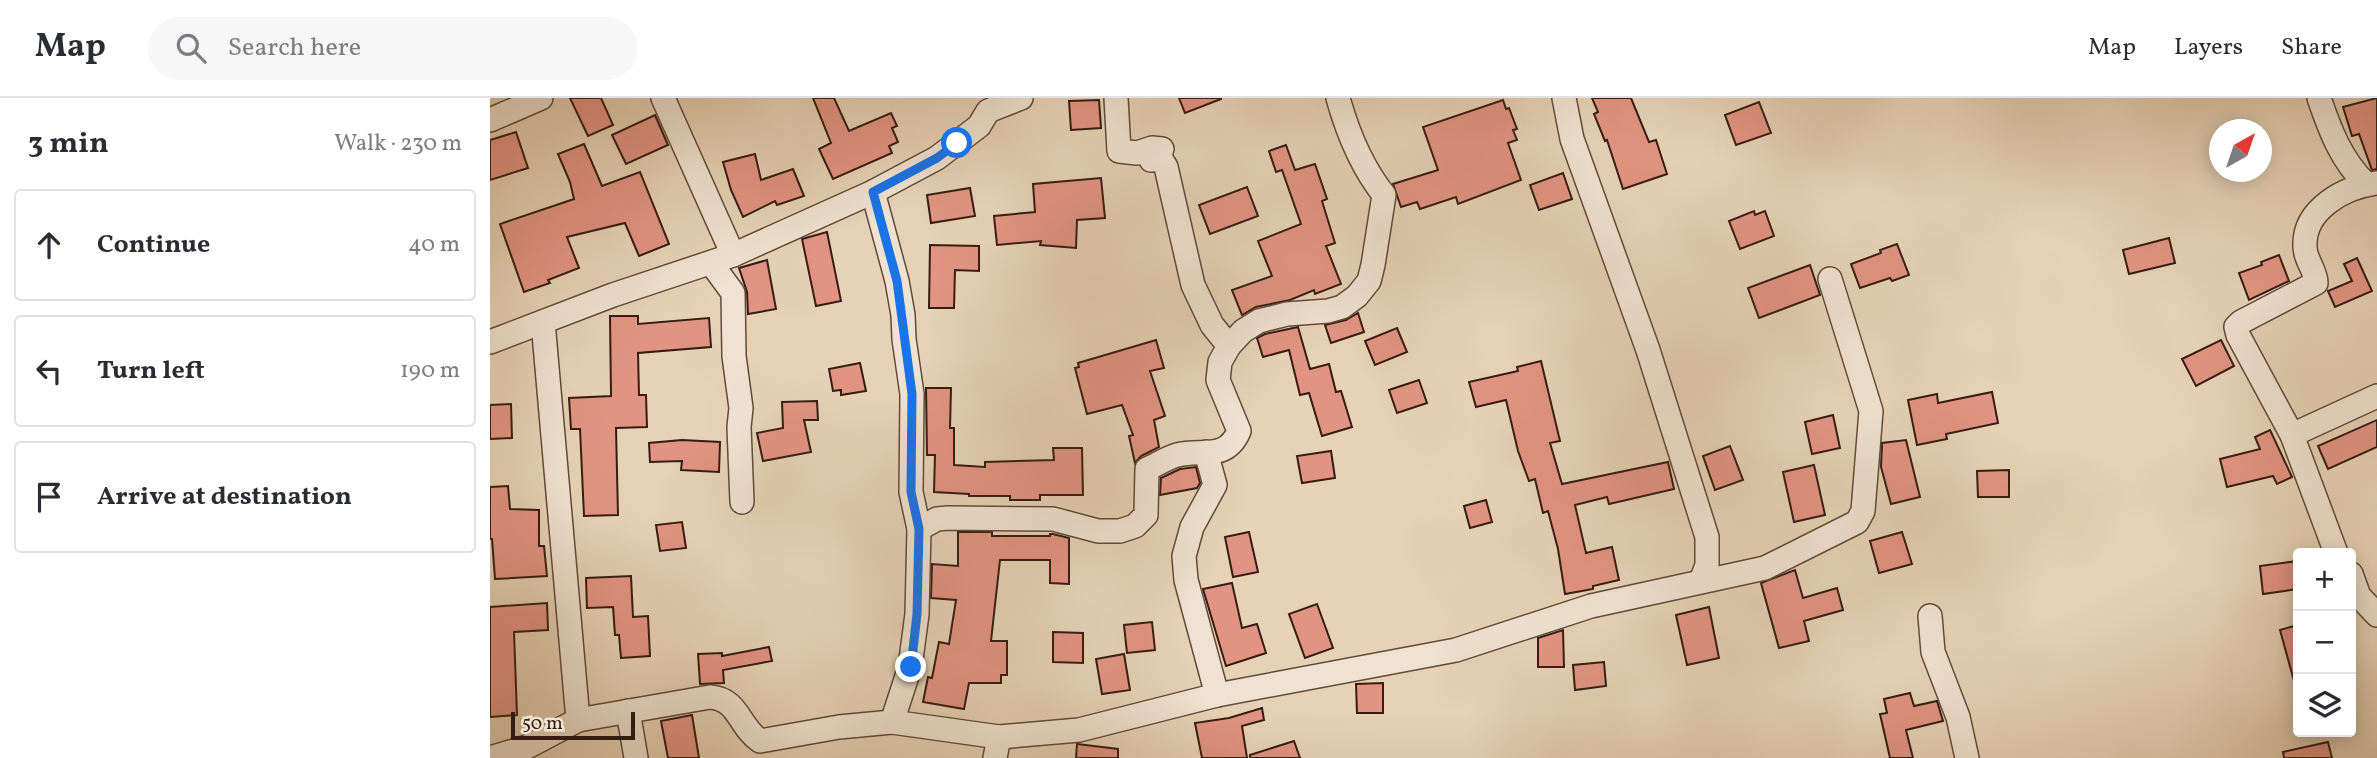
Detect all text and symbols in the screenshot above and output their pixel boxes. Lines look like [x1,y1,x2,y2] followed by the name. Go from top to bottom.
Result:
[148,17,638,80] search box
[35,25,106,71] text: Map
[172,29,210,67] icon: search
[228,30,361,66] text: Search here
[2088,31,2136,65] text: Map
[2174,31,2243,65] text: Layers
[2281,31,2342,65] text: Share
[2209,119,2272,182] north arrow
[28,123,109,165] text: 3 min
[941,127,972,158] route start
[334,128,462,160] text: Walk · 230 m
[30,226,68,264] icon: ahead
[97,227,210,263] text: Continue
[408,229,460,261] text: 40 m
[30,352,68,390] icon: left
[97,353,205,389] text: Turn left
[400,355,460,387] text: 190 m
[30,478,68,516] icon: arrive
[97,479,352,515] text: Arrive at destination
[2293,548,2356,737] map controls
[2293,548,2356,611] button: +
[2293,611,2356,674] button: −
[895,651,926,682] route end
[2293,674,2356,737] button: layers
[511,709,635,741] scale bar
[522,711,563,737] text: 50 m

